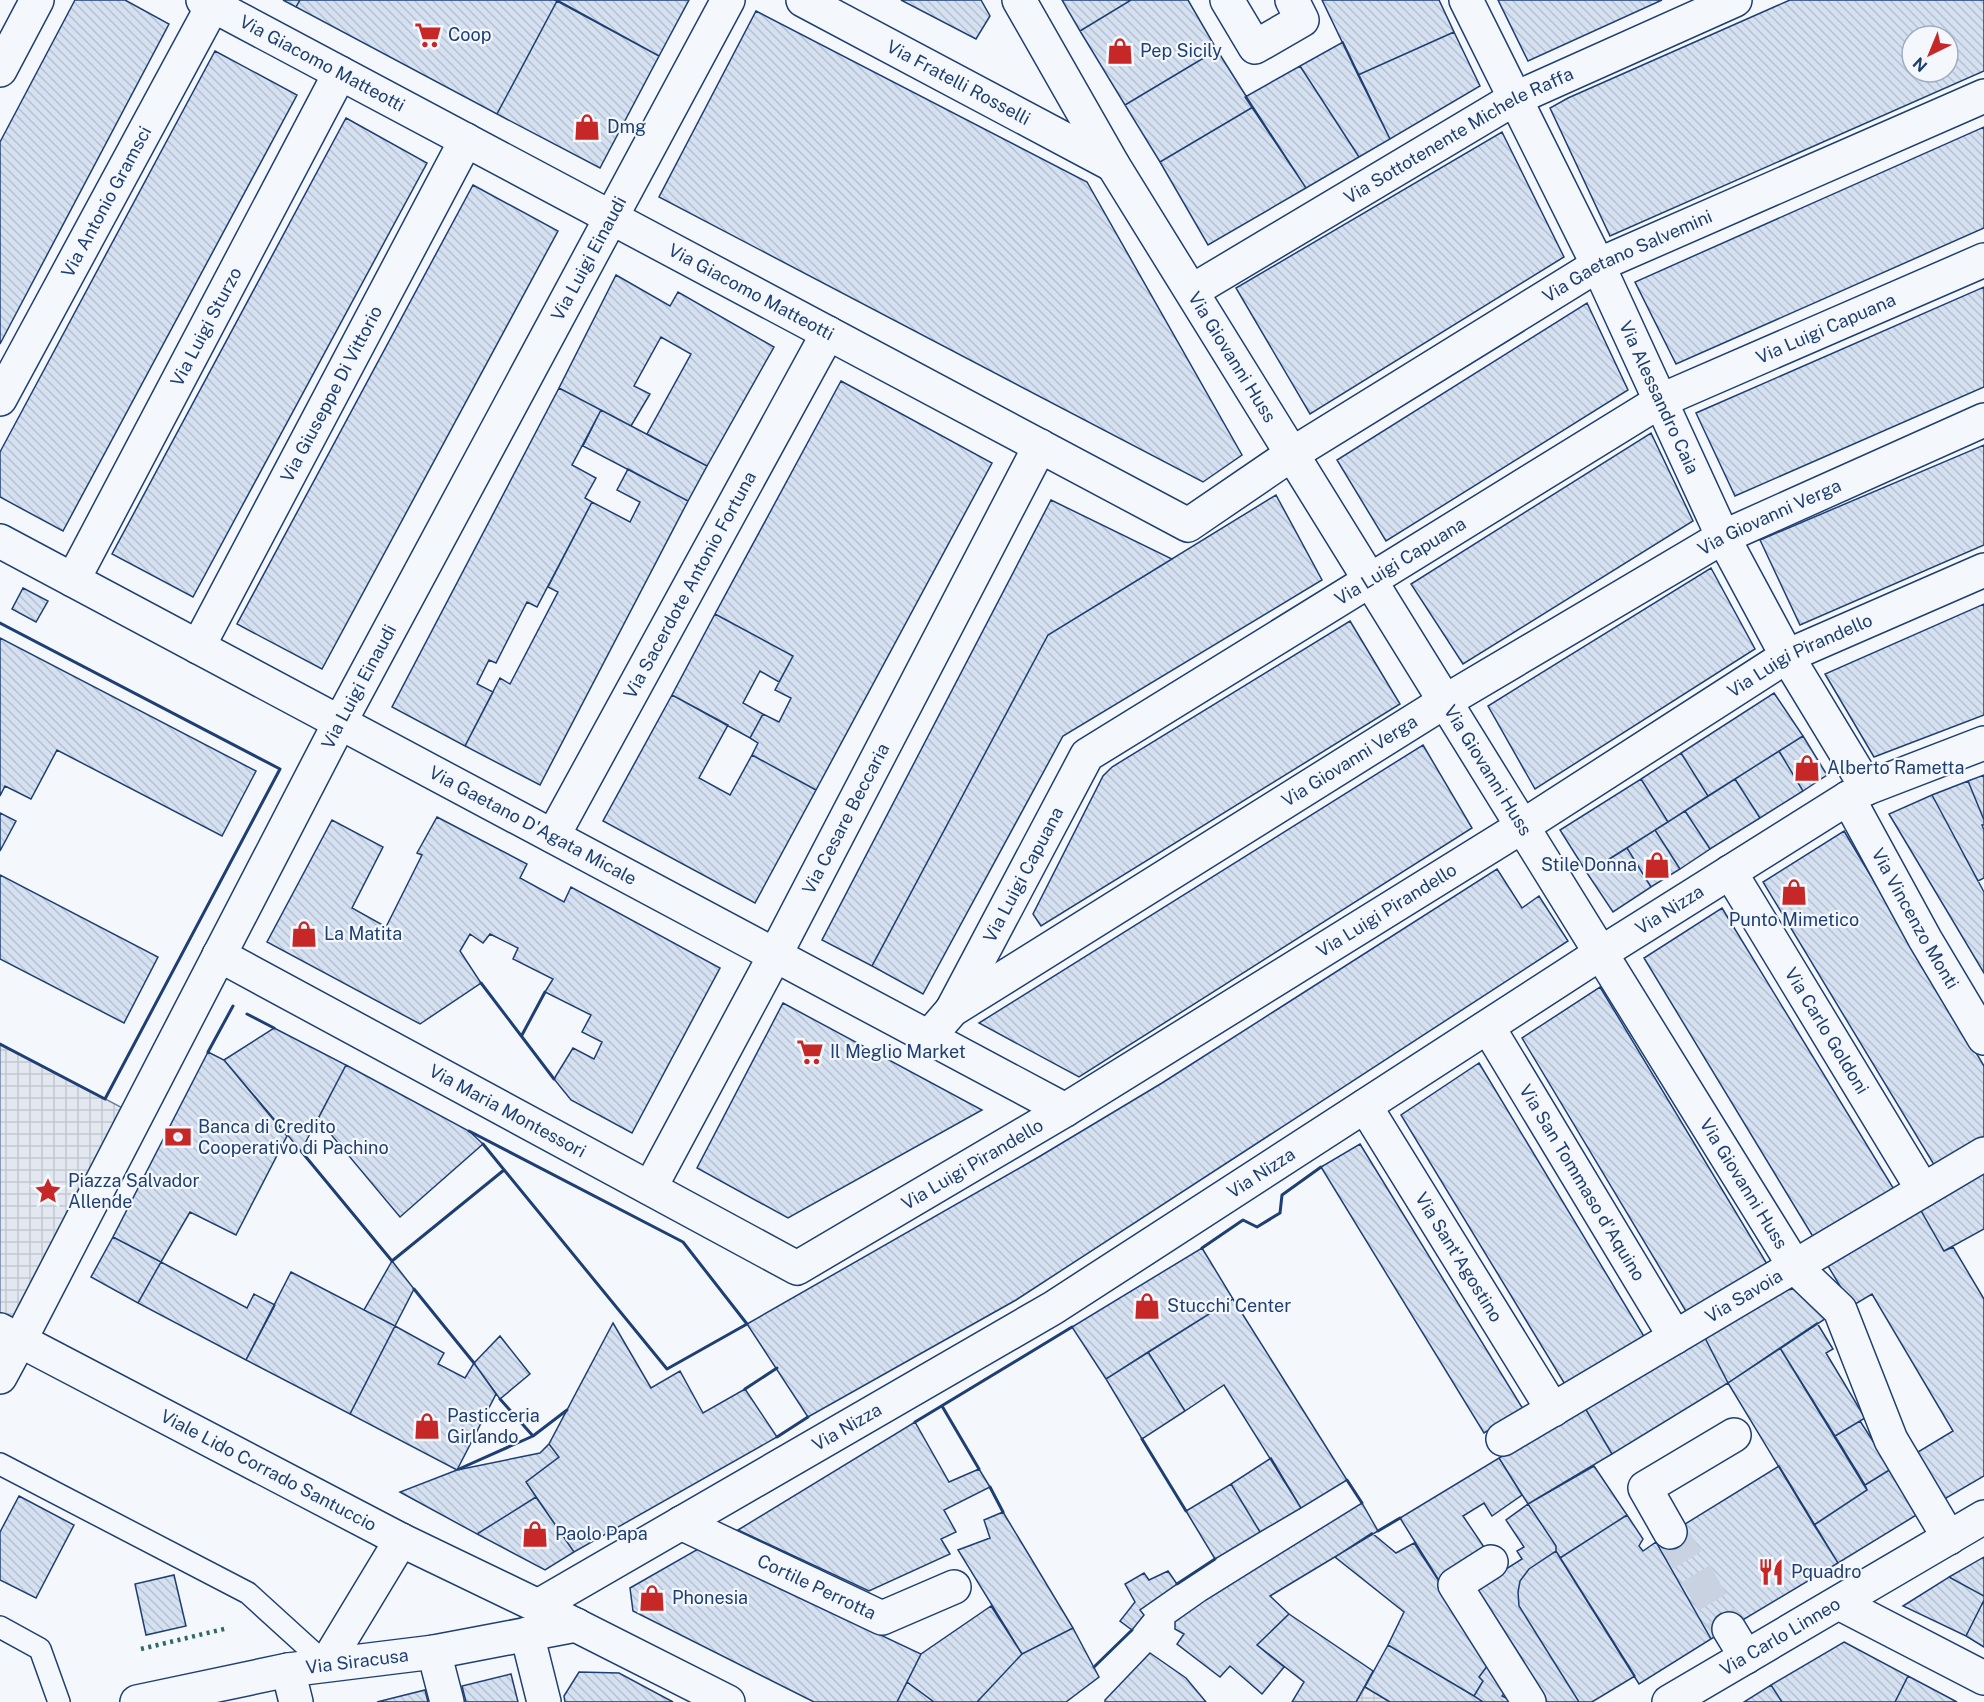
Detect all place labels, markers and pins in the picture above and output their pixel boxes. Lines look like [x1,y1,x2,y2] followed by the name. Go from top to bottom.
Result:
[413,20,443,50] supermarket icon: Coop
[448,24,491,45] place label: Coop
[1105,36,1135,66] shop icon: Pep Sicily
[1140,40,1222,61] place label: Pep Sicily
[572,112,602,142] shop icon: Dmg
[607,116,646,137] place label: Dmg
[1792,753,1822,783] shop icon: Alberto Rametta
[1827,757,1964,778] place label: Alberto Rametta
[1642,850,1672,880] shop icon: Stile Donna
[1541,854,1637,875] place label: Stile Donna
[1779,877,1809,907] shop icon: Punto Mimetico
[1729,909,1859,930] place label: Punto Mimetico
[289,919,319,949] shop icon: La Matita
[324,923,402,944] place label: La Matita
[795,1037,825,1067] supermarket icon: Il Meglio Market
[830,1041,966,1062] place label: Il Meglio Market
[198,1116,389,1158] place label: Banca di Credito Cooperativo di Pachino
[163,1122,193,1152] bank icon: Banca di Credito Cooperativo di Pachino
[68,1170,200,1212] place label: Piazza Salvador Allende
[33,1176,63,1206] place icon: Piazza Salvador Allende
[1132,1291,1162,1321] shop icon: Stucchi Center
[1167,1295,1291,1316] place label: Stucchi Center
[447,1405,540,1447] place label: Pasticceria Girlando
[412,1411,442,1441] shop icon: Pasticceria Girlando
[520,1519,550,1549] shop icon: Paolo Papa
[555,1523,648,1544] place label: Paolo Papa
[1756,1557,1786,1587] restaurant icon: Pquadro
[1791,1561,1861,1582] place label: Pquadro
[637,1583,667,1613] shop icon: Phonesia
[672,1587,748,1608] place label: Phonesia

